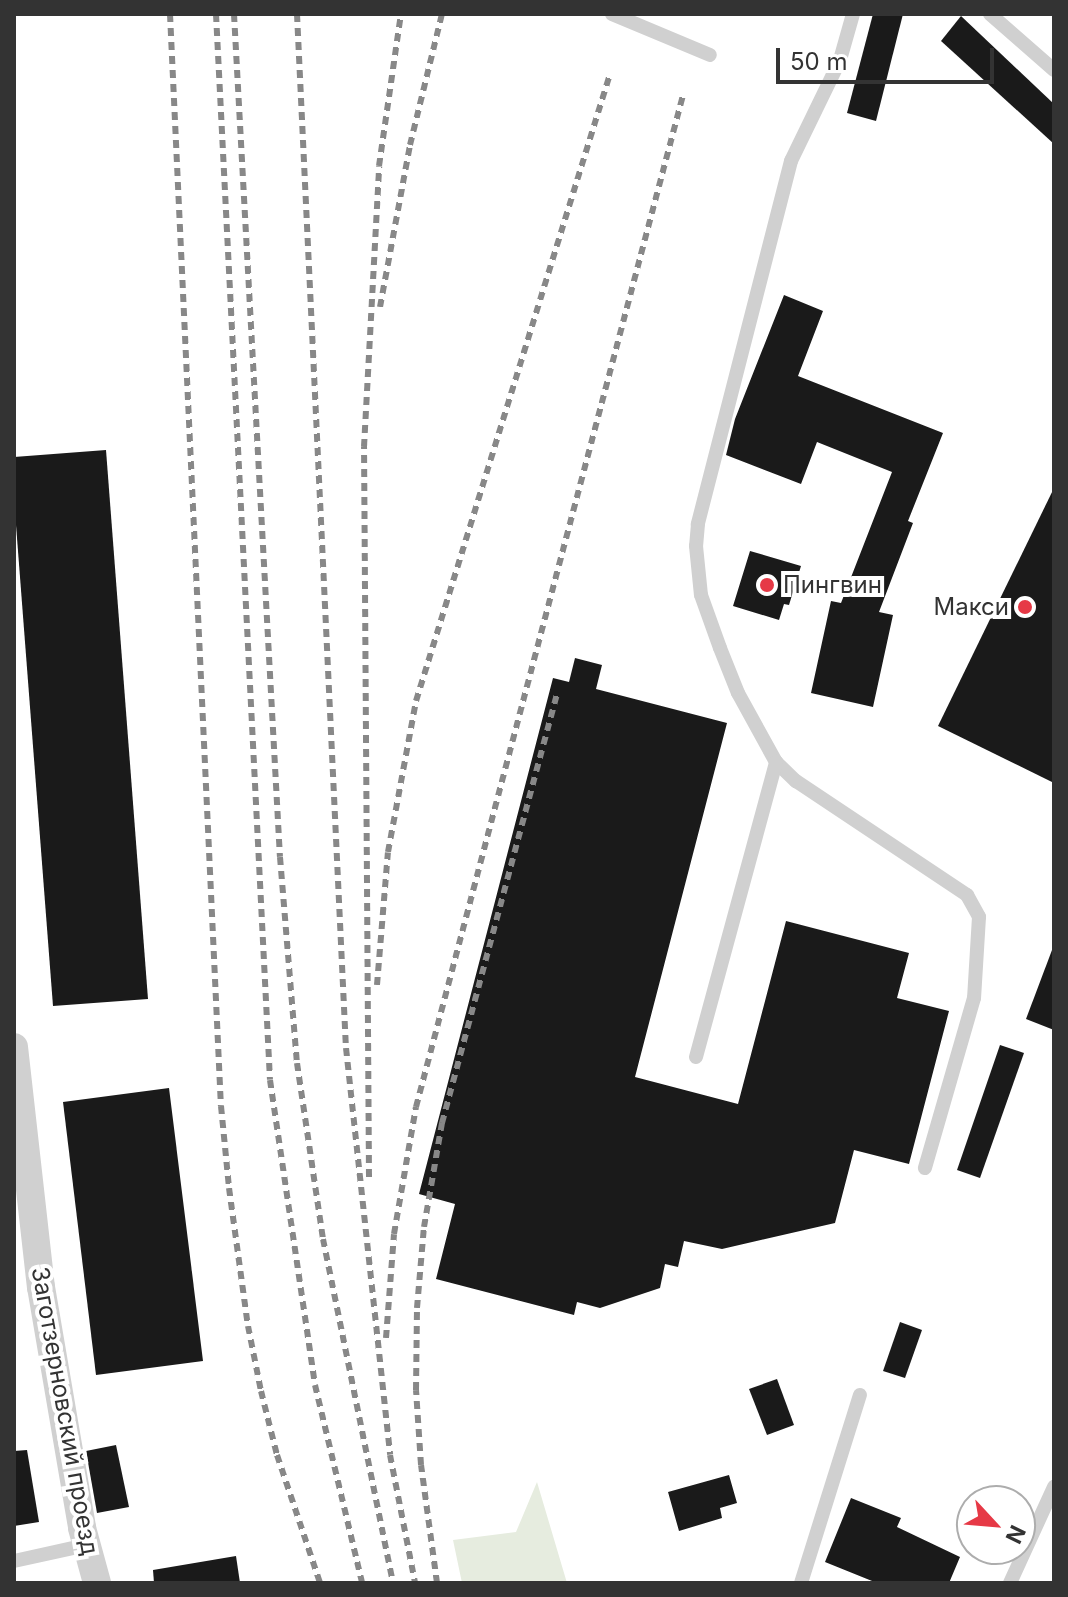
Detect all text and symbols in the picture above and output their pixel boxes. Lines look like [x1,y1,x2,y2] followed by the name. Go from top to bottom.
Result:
[780,32,998,82] scale bar
[790,47,848,76] text: 50 m
[783,571,882,599] place label: Пингвин
[758,576,776,594] marker: Пингвин
[933,593,1009,621] place label: Макси
[1016,598,1034,616] marker: Макси
[25,1265,105,1557] street label: Заготзерновский проезд
[956,1485,1036,1565] north arrow
[1000,1521,1031,1548] text: N

